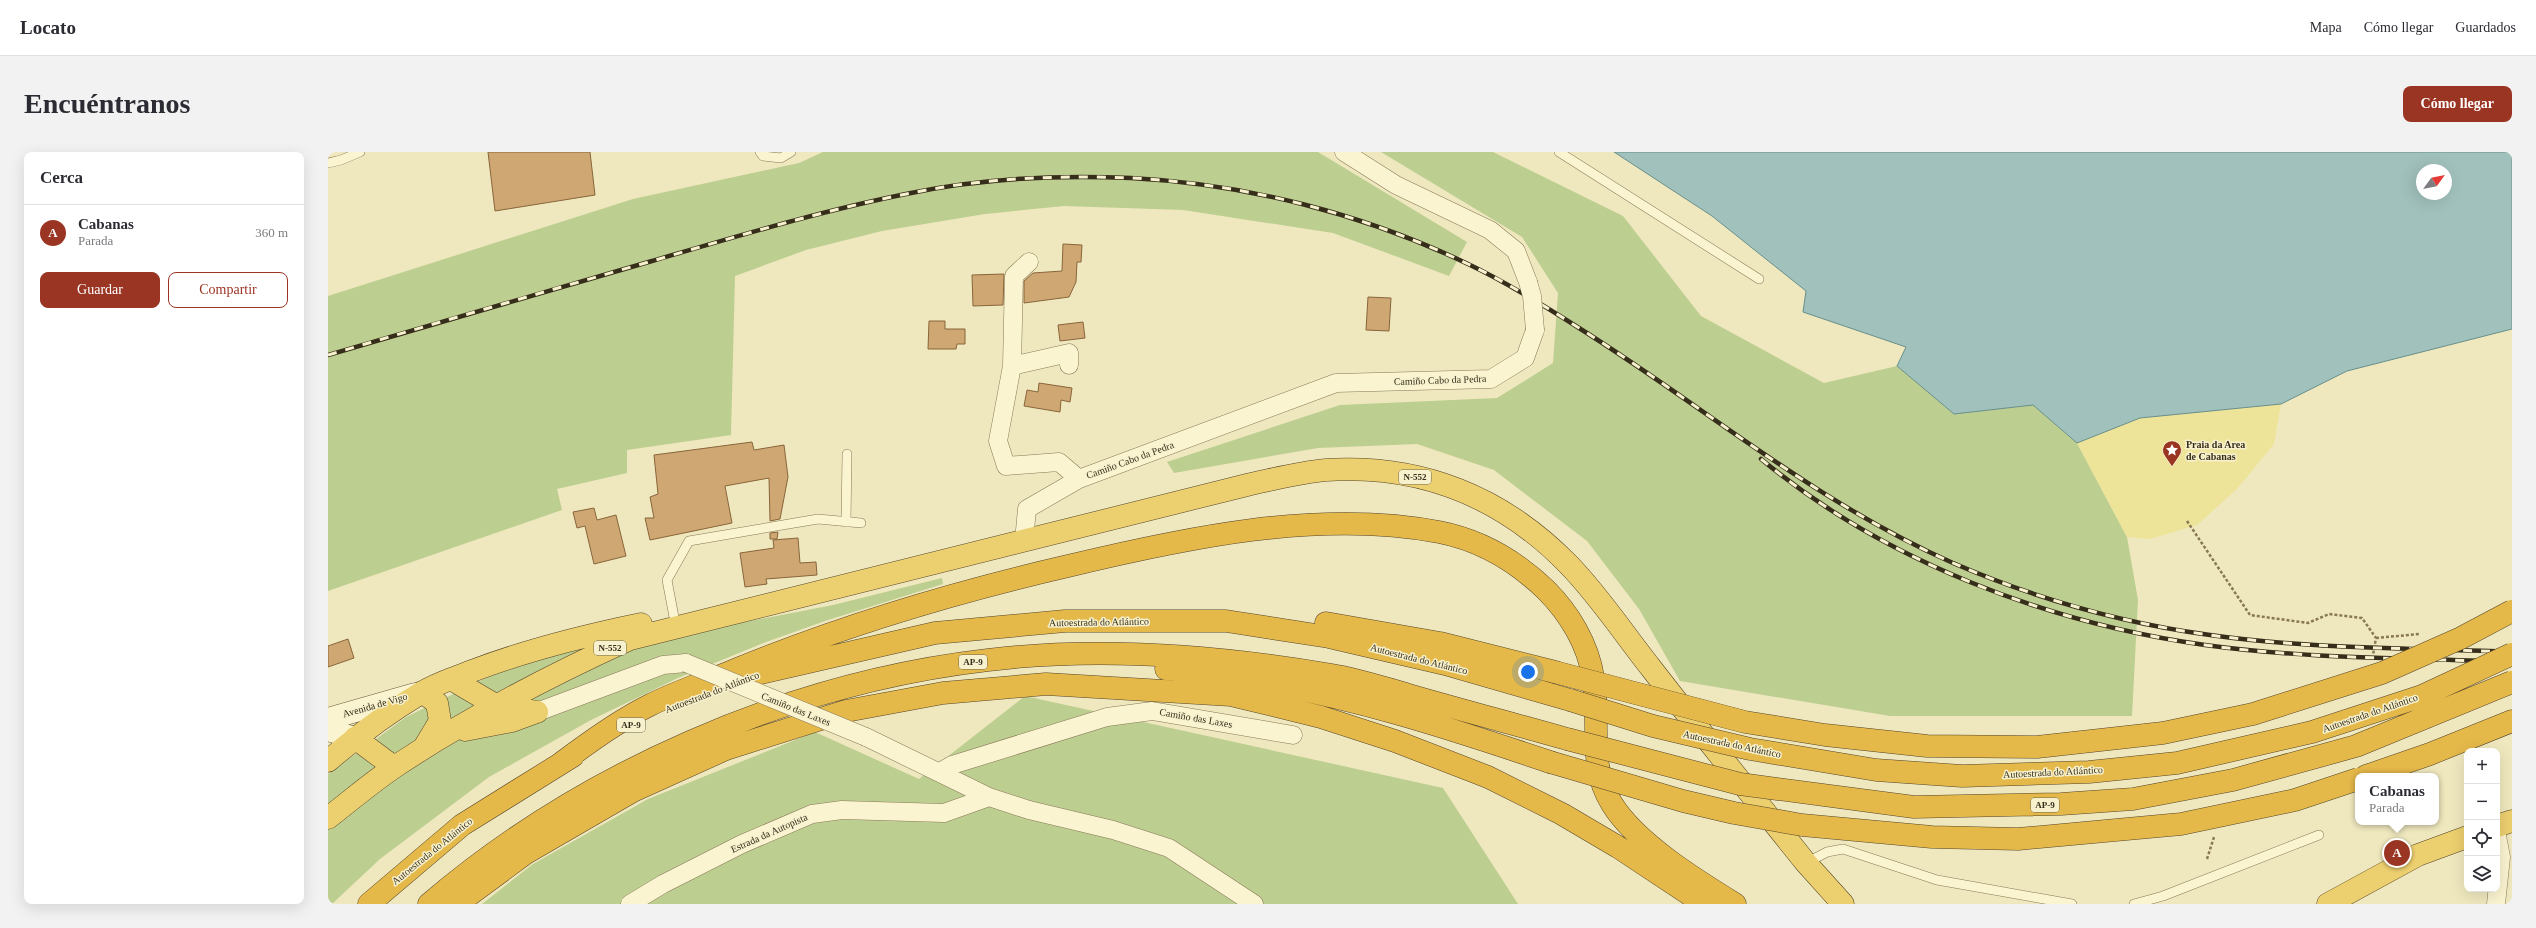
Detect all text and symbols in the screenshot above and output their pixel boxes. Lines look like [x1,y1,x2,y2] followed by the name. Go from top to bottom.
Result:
[20,17,76,38] text: Locato
[2310,20,2342,35] text: Mapa
[2364,20,2433,35] text: Cómo llegar
[2455,20,2516,35] text: Guardados
[2403,86,2512,122] button: Cómo llegar
[24,88,190,119] text: Encuéntranos
[2416,164,2452,200] north arrow
[40,168,83,187] text: Cerca
[78,216,134,232] text: Cabanas
[48,225,58,240] text: A
[255,225,288,240] text: 360 m
[78,233,113,248] text: Parada
[40,272,160,308] button: Guardar
[168,272,288,308] button: Compartir
[1394,373,1487,387] street label: Camiño Cabo da Pedra
[1085,439,1176,481] street label: Camiño Cabo da Pedra
[2161,439,2183,467] place icon: Praia da Area de Cabanas
[2186,439,2245,462] place label: Praia da Area de Cabanas
[1399,470,1431,484] road number: N-552
[1049,616,1149,628] street label: Autoestrada do Atlántico
[594,641,626,655] road number: N-552
[1369,642,1469,676] street label: Autoestrada do Atlántico
[959,655,987,669] road number: AP-9
[1518,662,1538,682] your location
[663,669,761,715] street label: Autoestrada do Atlántico
[760,690,832,728] street label: Camiño das Laxes
[341,691,409,719] street label: Avenida de Vigo
[2321,692,2419,734] street label: Autoestrada do Atlántico
[1159,706,1233,730] street label: Camiño das Laxes
[617,718,645,732] road number: AP-9
[1682,728,1782,760] street label: Autoestrada do Atlántico
[2464,748,2500,892] map controls
[2464,748,2500,784] button: +
[2003,764,2103,780] street label: Autoestrada do Atlántico
[2355,773,2439,825] popup
[2369,783,2425,799] text: Cabanas
[2464,784,2500,820] button: −
[2031,798,2059,812] road number: AP-9
[2369,800,2404,815] text: Parada
[729,811,810,855] street label: Estrada da Autopista
[390,815,474,887] street label: Autoestrada do Atlántico
[2464,820,2500,856] button: locate
[2384,838,2410,868] pin: A
[2464,856,2500,892] button: layers

